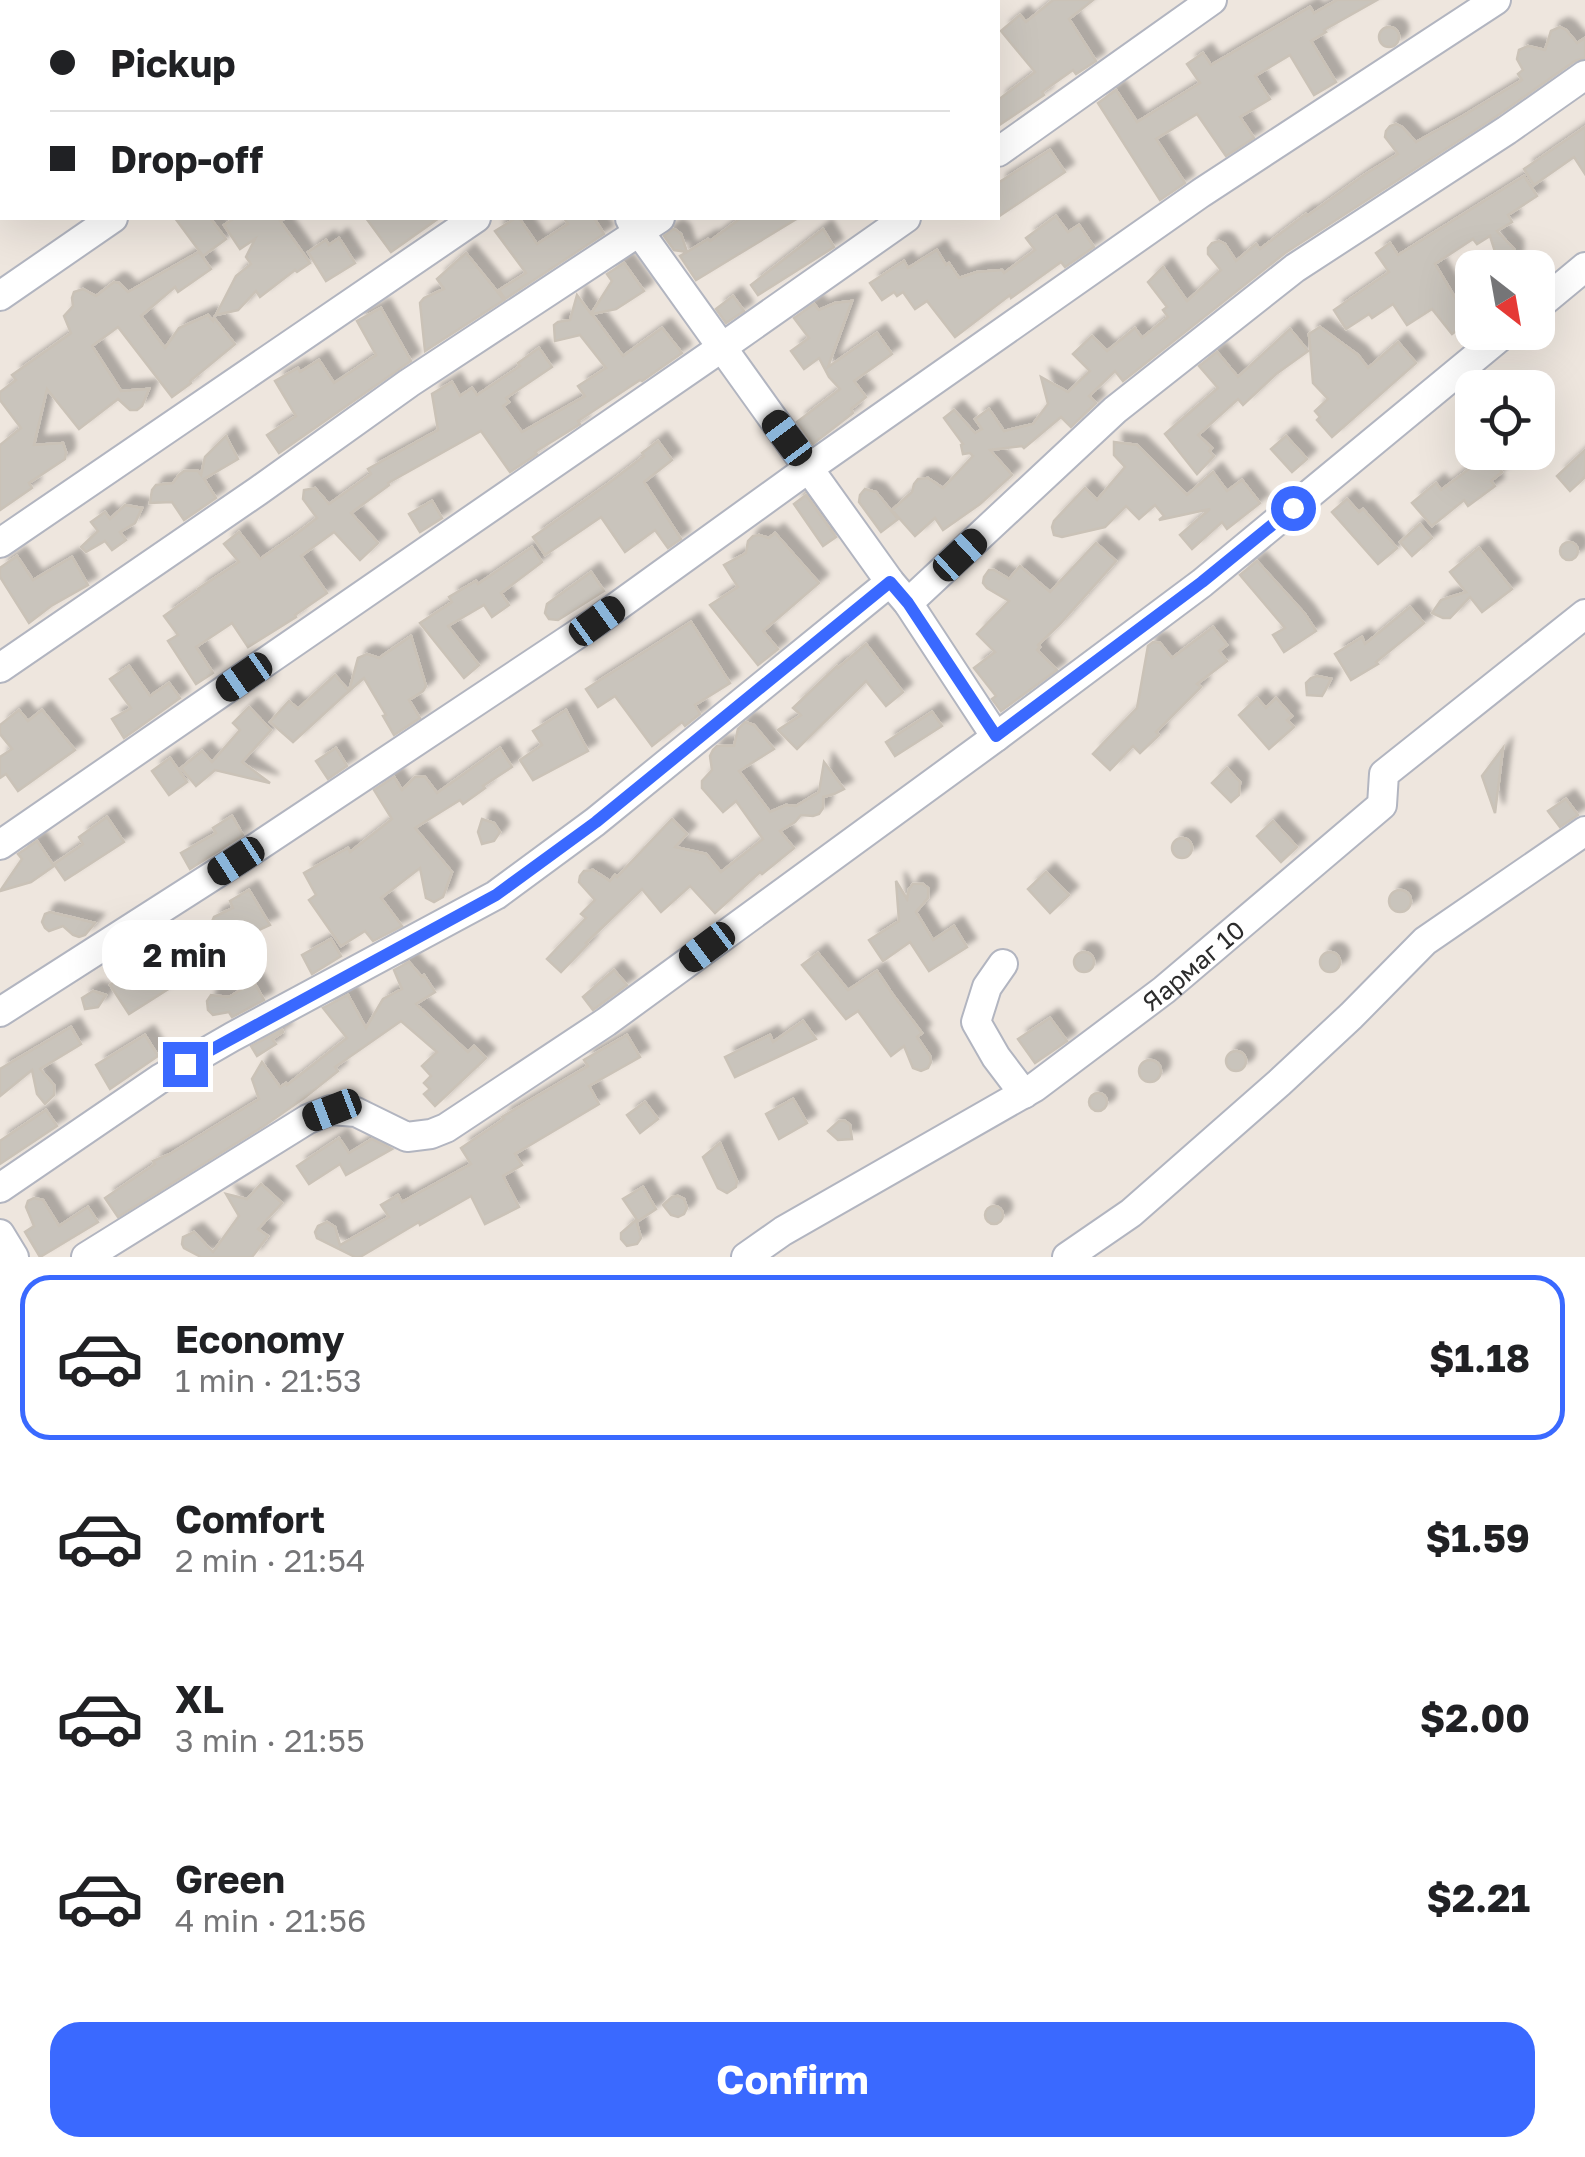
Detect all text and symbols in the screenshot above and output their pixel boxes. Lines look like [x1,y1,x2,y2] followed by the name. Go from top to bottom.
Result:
[110,40,236,85] text: Pickup
[110,136,263,181] text: Drop-off
[1455,250,1555,350] north arrow
[1455,250,1555,470] map controls
[1455,370,1555,470] button: locate
[757,405,817,471] car
[1271,486,1316,531] route start
[928,524,992,586] car
[564,591,630,651] car
[211,648,277,706] car
[203,832,269,890] car
[1136,913,1250,1017] street label: Яармаг 10
[674,917,740,977] car
[102,919,268,989] callout: 2 min
[143,936,226,974] text: 2 min
[163,1042,208,1087] route end
[299,1085,365,1135] car
[55,1313,145,1403] icon: car
[175,1316,344,1361] text: Economy
[1429,1335,1530,1380] text: $1.18
[175,1361,362,1399] text: 1 min · 21:53
[55,1493,145,1583] icon: car
[175,1496,325,1541] text: Comfort
[1425,1515,1530,1560] text: $1.59
[175,1541,366,1579] text: 2 min · 21:54
[55,1673,145,1763] icon: car
[175,1676,224,1721] text: XL
[1420,1695,1530,1740] text: $2.00
[175,1721,365,1759] text: 3 min · 21:55
[55,1853,145,1943] icon: car
[175,1856,285,1901] text: Green
[1426,1875,1530,1920] text: $2.21
[175,1901,366,1939] text: 4 min · 21:56
[50,2022,1535,2137] button: Confirm

